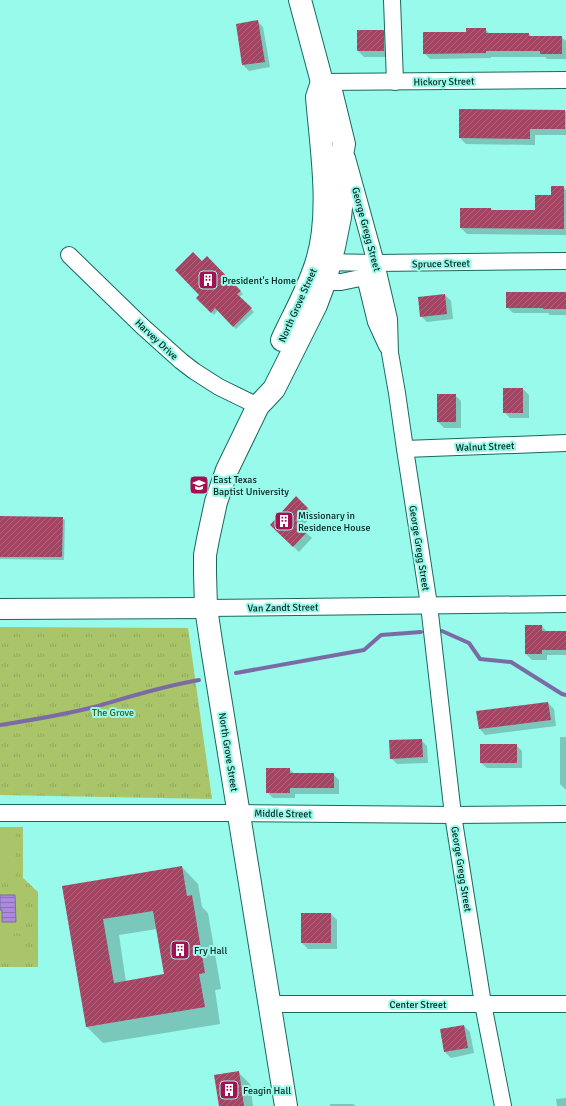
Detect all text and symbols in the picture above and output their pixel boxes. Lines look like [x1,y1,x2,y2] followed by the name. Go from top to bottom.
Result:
[413,75,475,89] street label: Hickory Street
[349,186,383,273] street label: George Gregg Street
[412,257,471,271] street label: Spruce Street
[276,266,320,344] street label: North Grove Street
[197,269,219,291] building icon: President's Home
[222,275,296,287] place label: President's Home
[132,317,180,363] street label: Harvey Drive
[455,440,515,454] street label: Walnut Street
[188,474,210,496] school or university icon: East Texas Baptist University
[213,474,289,498] place label: East Texas Baptist University
[406,505,432,592] street label: George Gregg Street
[273,510,295,532] building icon: Missionary in Residence House
[298,510,370,534] place label: Missionary in Residence House
[247,601,319,615] street label: Van Zandt Street
[92,707,134,719] park label: The Grove
[216,712,240,793] street label: North Grove Street
[254,807,312,821] street label: Middle Street
[448,826,474,913] street label: George Gregg Street
[169,939,191,961] building icon: Fry Hall
[194,945,227,957] place label: Fry Hall
[390,999,447,1011] street label: Center Street
[218,1079,240,1101] building icon: Feagin Hall
[243,1085,291,1097] place label: Feagin Hall

